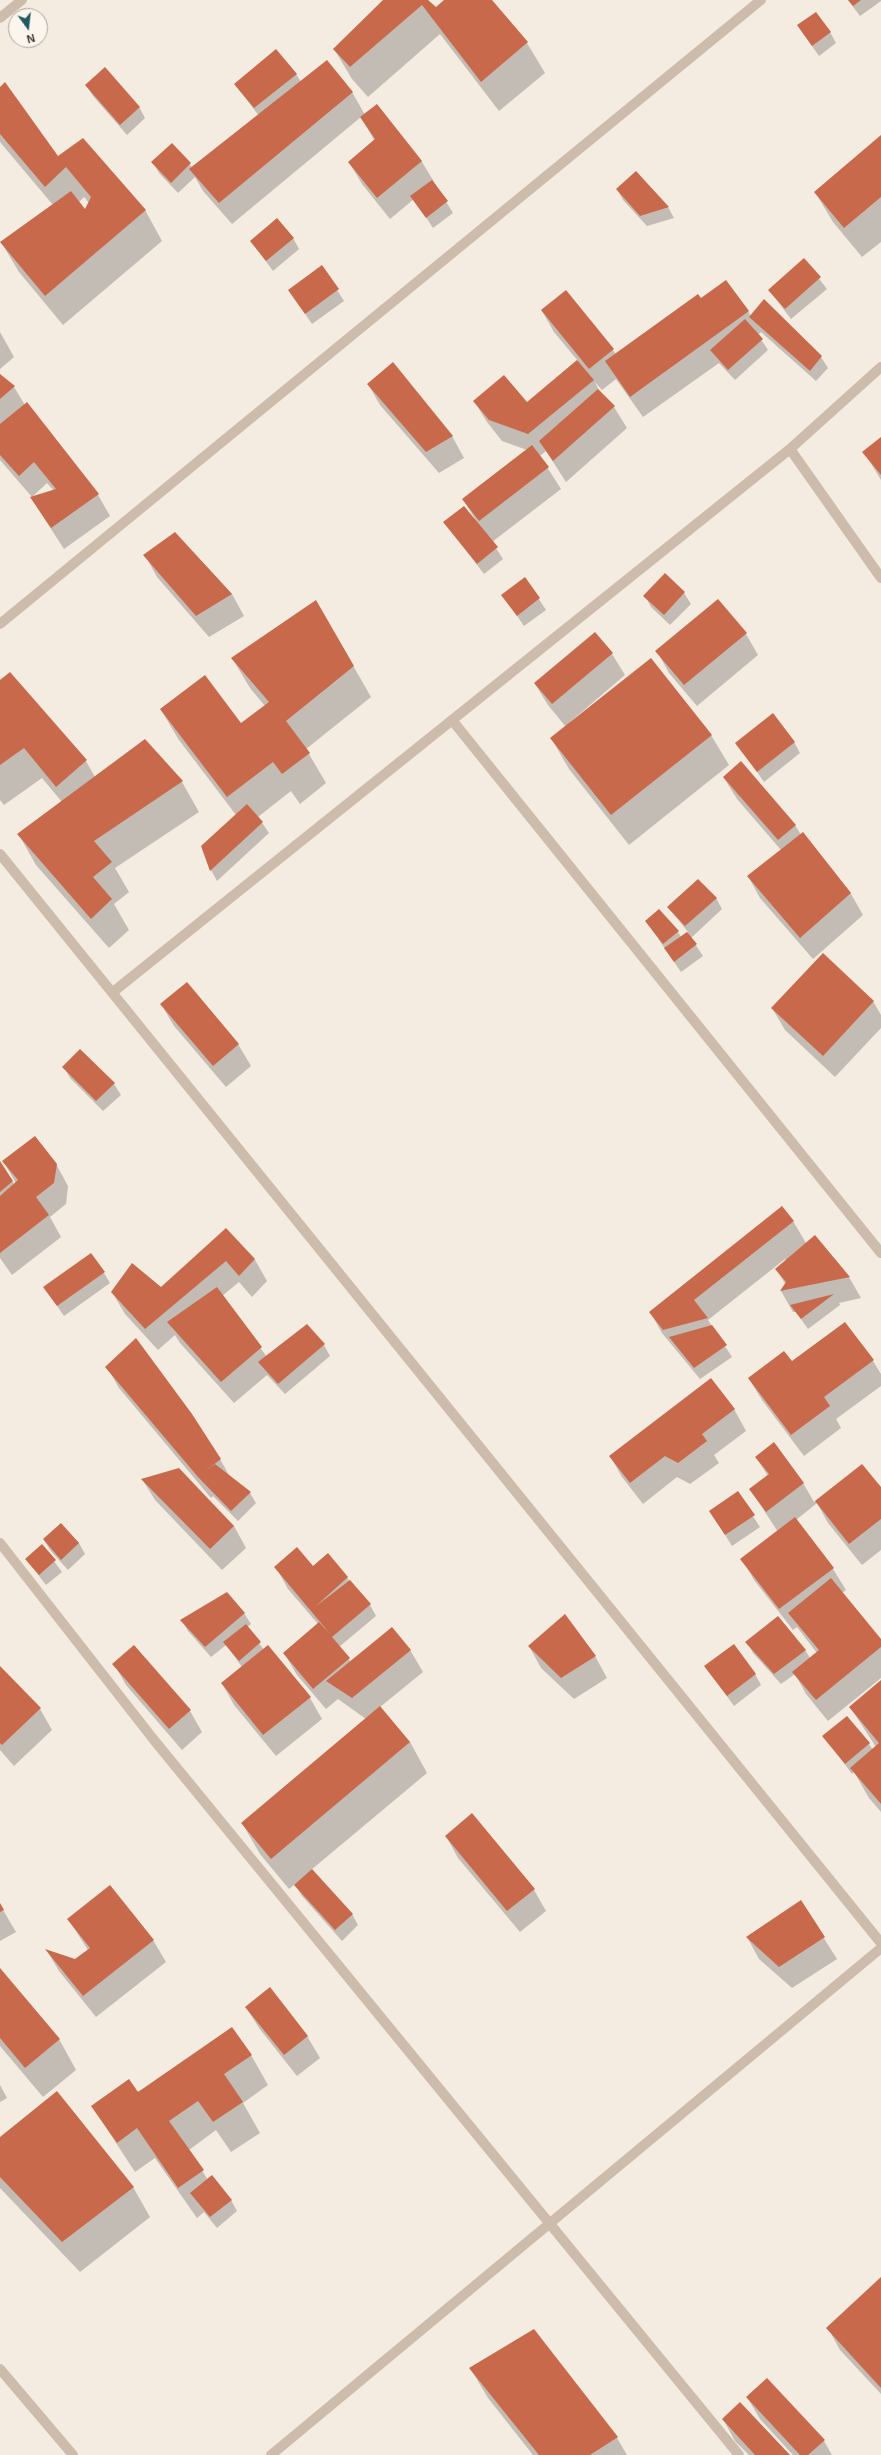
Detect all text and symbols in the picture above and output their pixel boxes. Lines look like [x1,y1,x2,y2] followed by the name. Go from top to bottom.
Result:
[8,8,48,48] north arrow
[25,32,36,45] text: N

